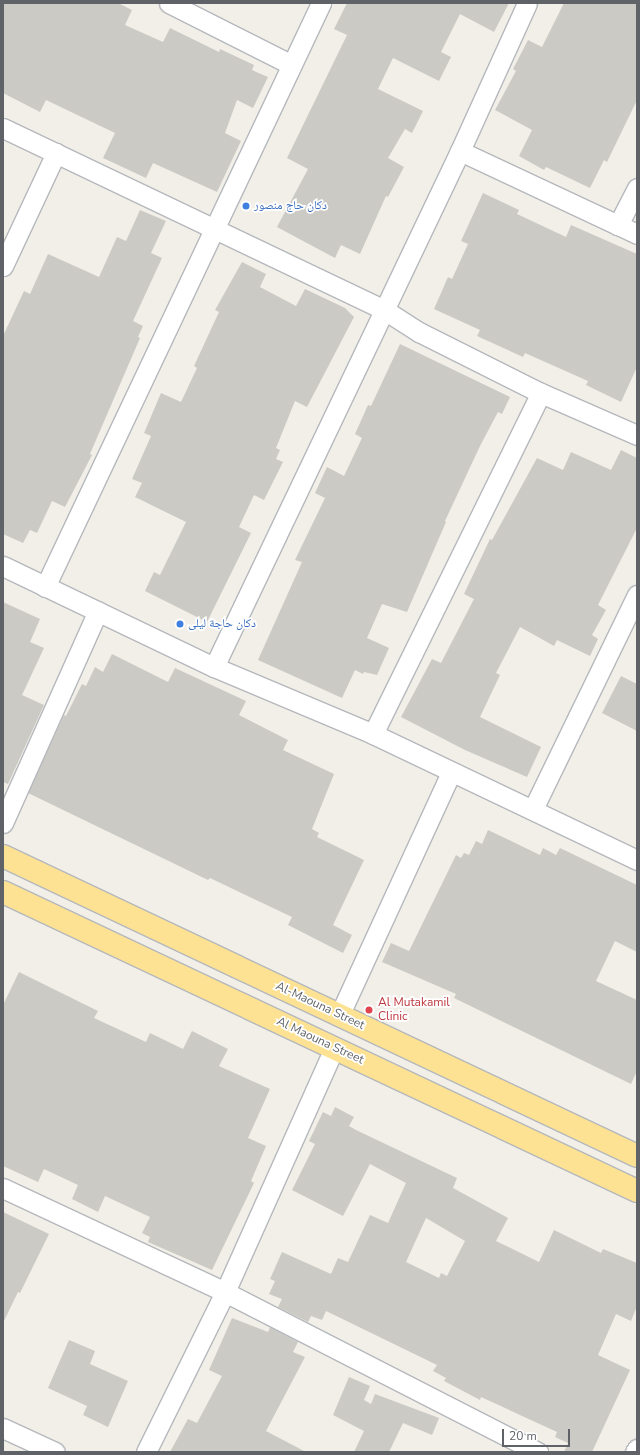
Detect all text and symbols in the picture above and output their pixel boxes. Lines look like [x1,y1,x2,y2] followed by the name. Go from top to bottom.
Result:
[254,199,327,213] place label: دكان حاج منصور
[241,201,251,211] marker: دكان حاج منصور
[188,617,256,631] place label: دكان حاجة ليلى
[175,619,185,629] marker: دكان حاجة ليلى
[273,979,367,1033] street label: Al-Maouna Street
[378,996,450,1024] place label: Al Mutakamil Clinic
[363,1004,375,1016] marker: Al Mutakamil Clinic
[274,1015,366,1067] street label: Al Maouna Street
[504,1421,572,1447] scale bar
[509,1428,537,1444] text: 20 m

